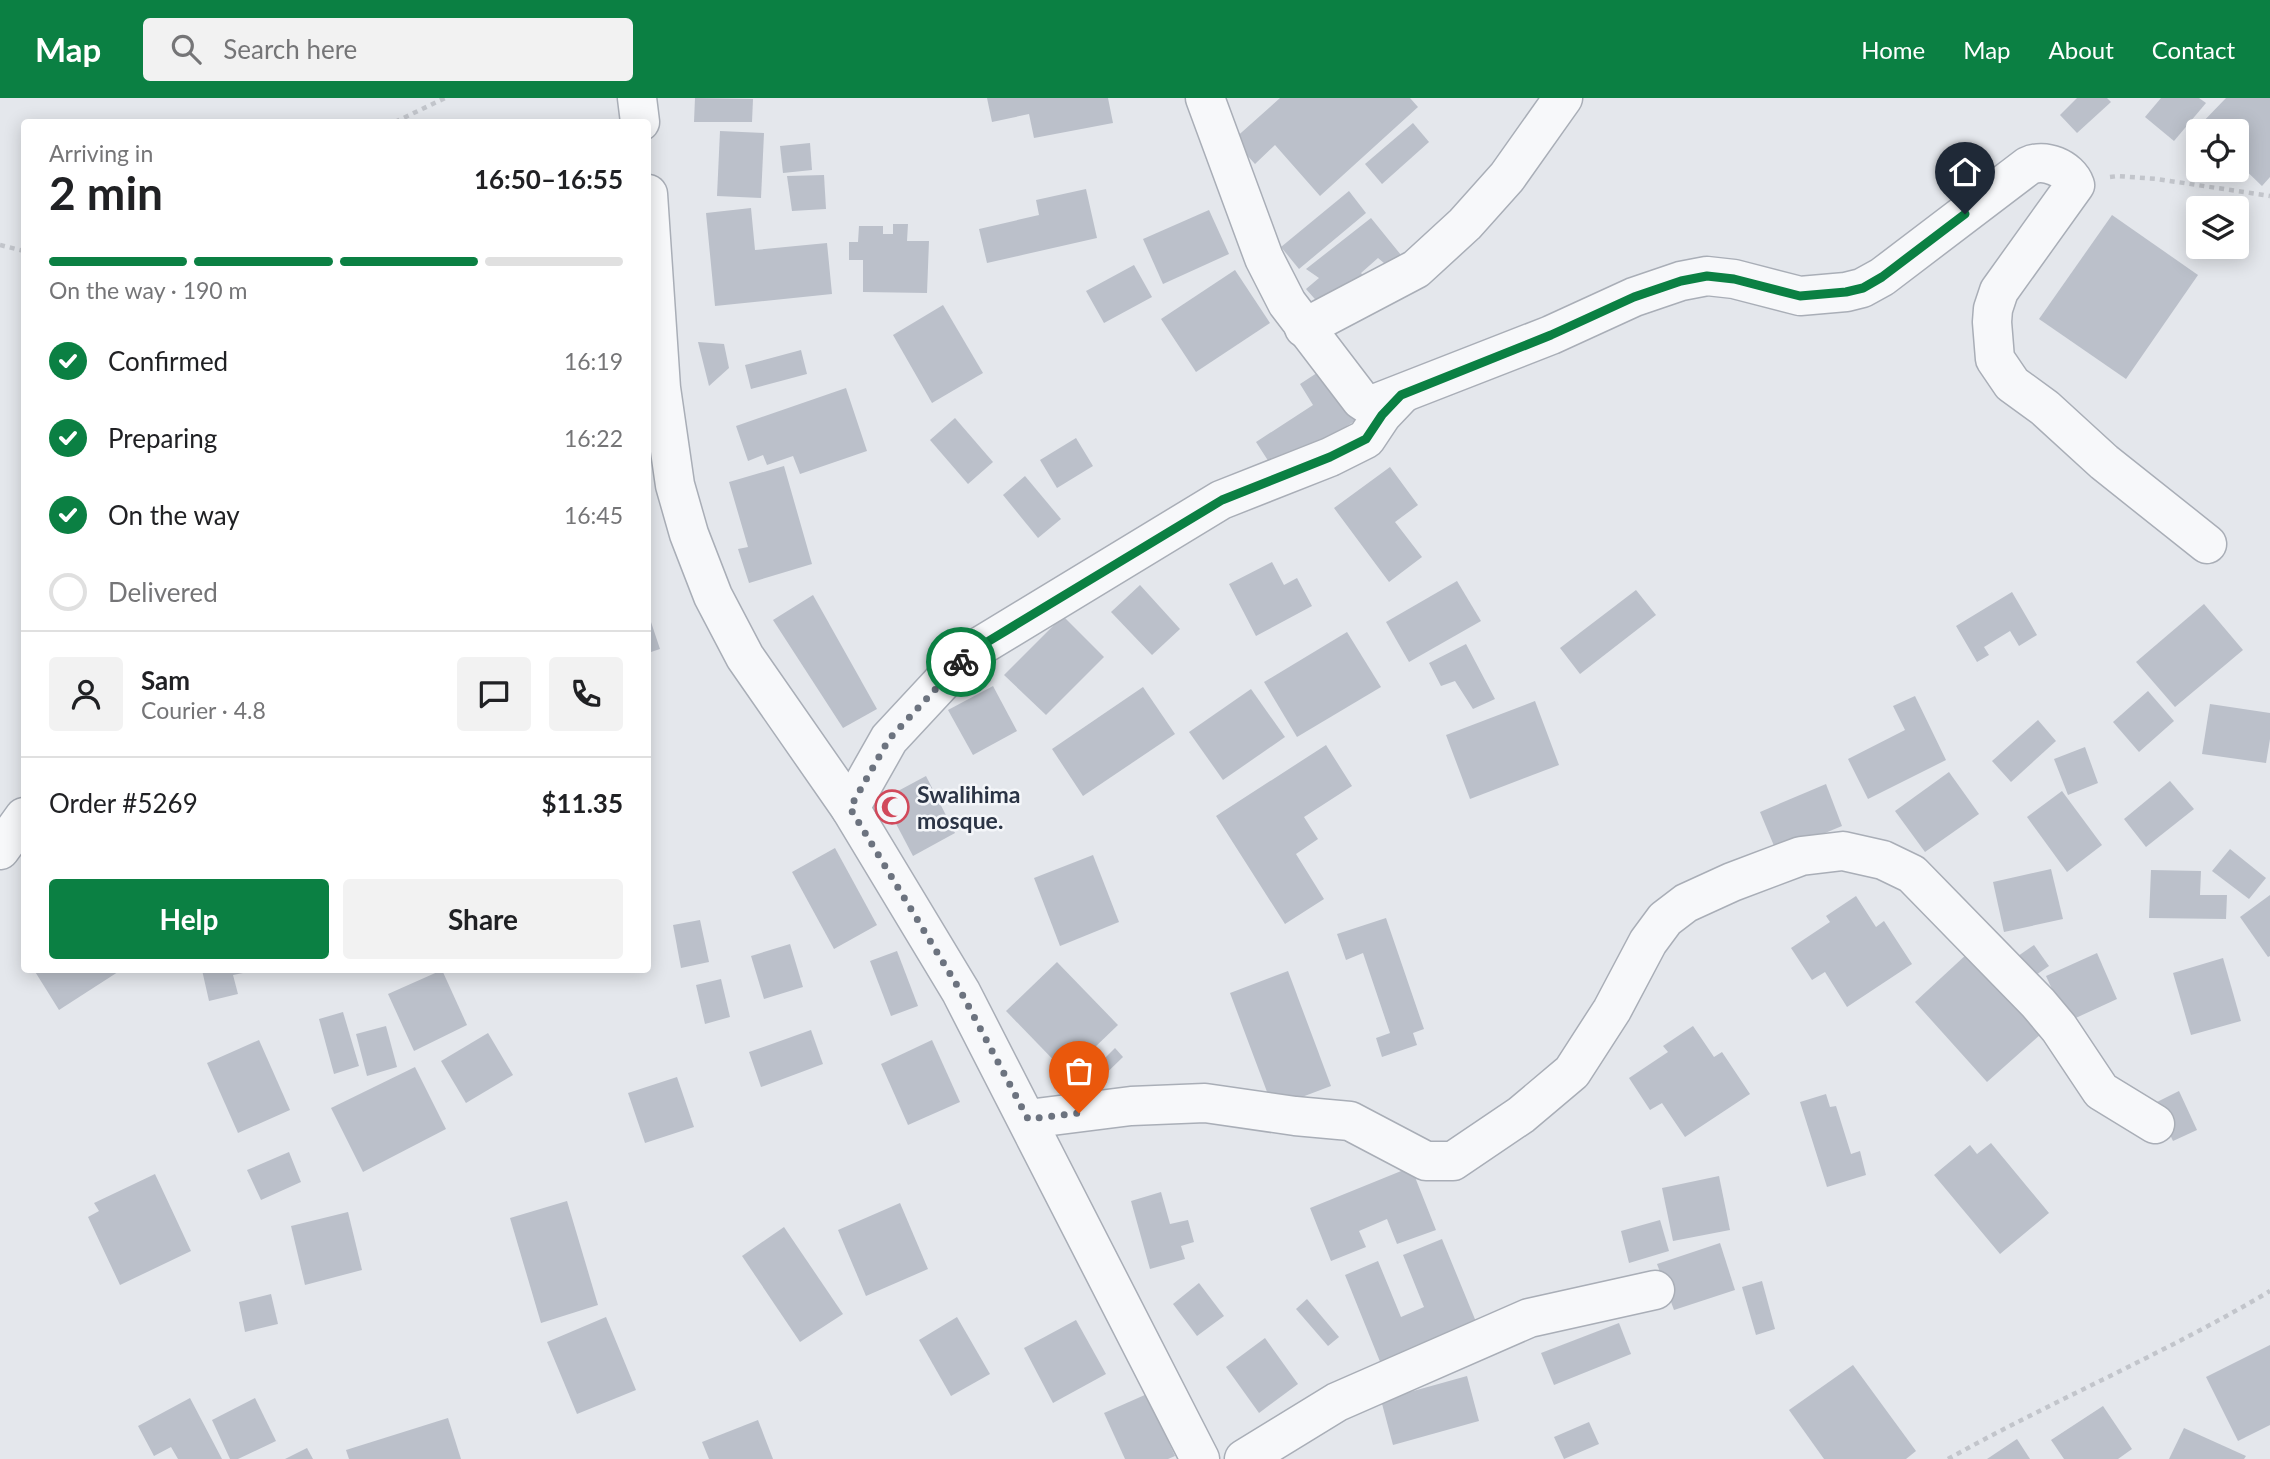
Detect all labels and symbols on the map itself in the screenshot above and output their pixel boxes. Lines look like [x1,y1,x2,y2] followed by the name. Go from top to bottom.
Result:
[1935,142,1995,214] pin
[926,627,996,697] courier
[917,780,1021,834] place label: Swalihima mosque.
[873,788,911,826] mosque icon: Swalihima mosque.
[1049,1041,1109,1113] pin

